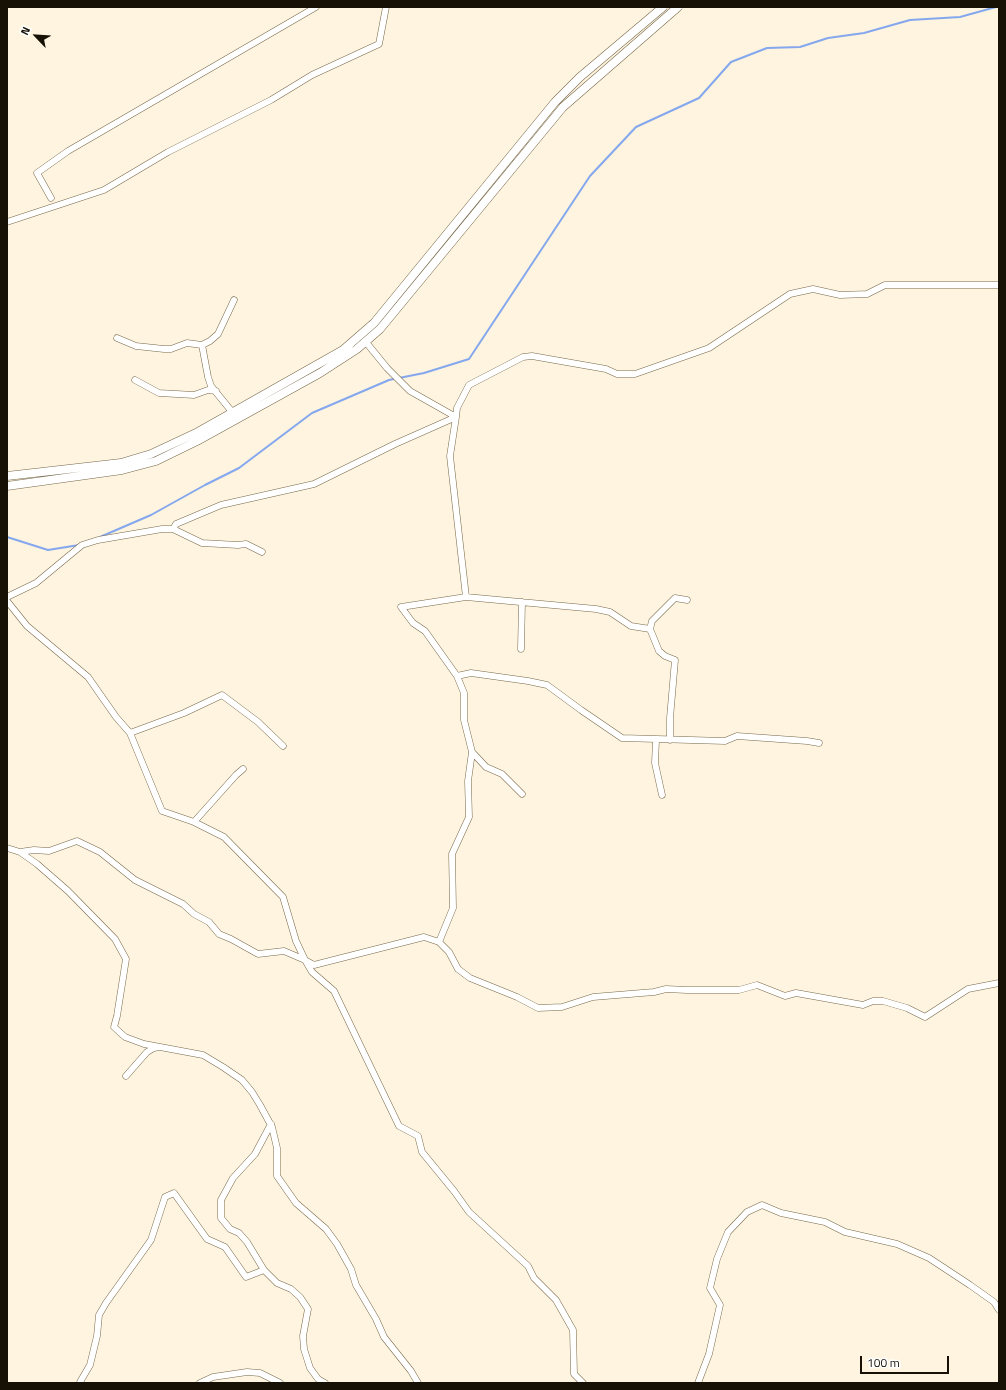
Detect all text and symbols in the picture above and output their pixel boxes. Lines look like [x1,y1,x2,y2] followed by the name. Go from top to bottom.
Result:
[16,16,56,56] north arrow
[16,24,34,38] text: N
[862,1348,951,1374] scale bar
[867,1353,900,1372] text: 100 m

